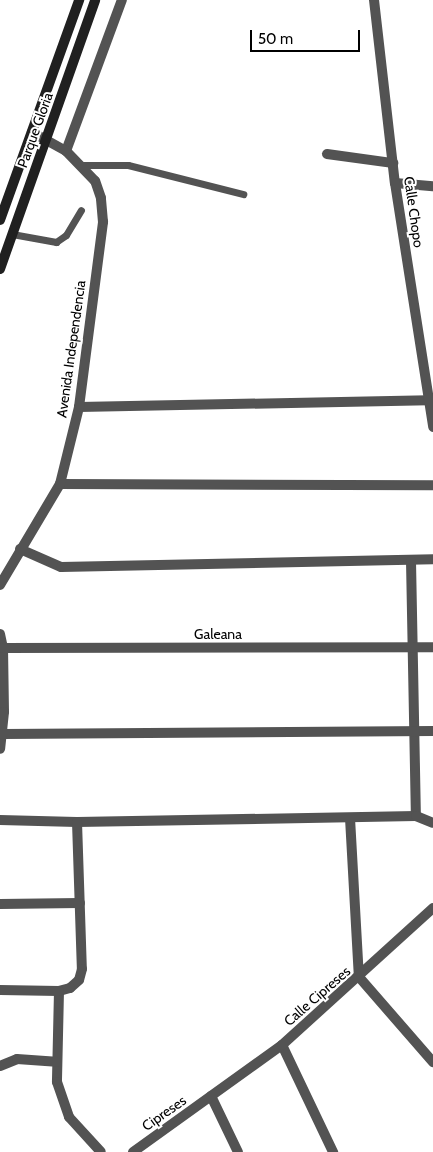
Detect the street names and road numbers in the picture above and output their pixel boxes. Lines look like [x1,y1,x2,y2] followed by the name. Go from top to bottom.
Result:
[14,90,56,170] street label: Parque Gloria
[401,175,427,249] street label: Calle Chopo
[53,279,89,419] street label: Avenida Independencia
[194,626,242,642] street label: Galeana
[280,963,354,1029] street label: Calle Cipreses
[139,1092,189,1134] street label: Cipreses

